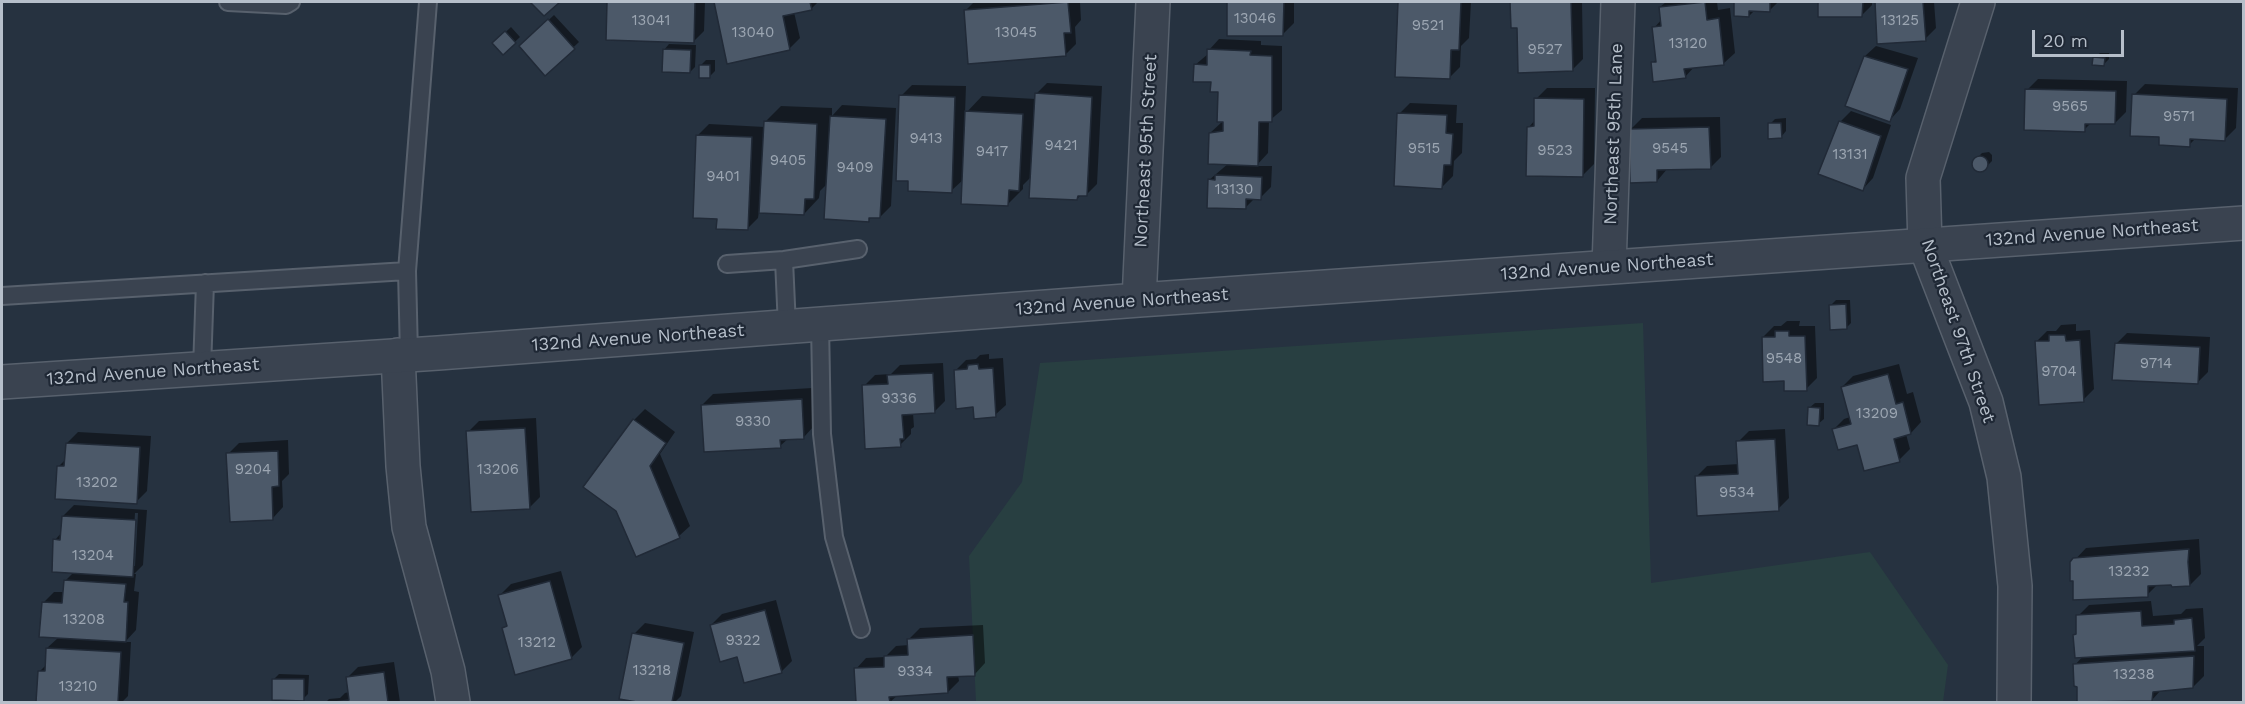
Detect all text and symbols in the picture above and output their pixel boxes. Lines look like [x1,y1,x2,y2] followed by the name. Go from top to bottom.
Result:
[1234,10,1276,28] house number: 13046
[632,12,670,30] house number: 13041
[1881,12,1919,30] house number: 13125
[1412,17,1444,35] house number: 9521
[2035,18,2126,56] scale bar
[732,24,774,42] house number: 13040
[995,24,1037,42] house number: 13045
[2043,30,2088,51] text: 20 m
[1669,35,1707,53] house number: 13120
[1528,41,1562,59] house number: 9527
[1600,43,1628,225] street label: Northeast 95th Lane
[1130,54,1162,248] street label: Northeast 95th Street
[2052,98,2088,116] house number: 9565
[2163,108,2195,126] house number: 9571
[910,130,942,148] house number: 9413
[1044,137,1078,155] house number: 9421
[1408,140,1440,158] house number: 9515
[1652,140,1688,158] house number: 9545
[1537,142,1573,160] house number: 9523
[976,143,1008,161] house number: 9417
[1832,146,1868,164] house number: 13131
[770,152,806,170] house number: 9405
[836,159,874,177] house number: 9409
[706,168,740,186] house number: 9401
[1215,181,1253,199] house number: 13130
[1985,215,2199,251] street label: 132nd Avenue Northeast
[1916,236,2000,426] street label: Northeast 97th Street
[1500,249,1714,285] street label: 132nd Avenue Northeast
[1015,284,1229,320] street label: 132nd Avenue Northeast
[531,320,745,356] street label: 132nd Avenue Northeast
[1766,350,1802,368] house number: 9548
[46,354,260,390] street label: 132nd Avenue Northeast
[2140,355,2172,373] house number: 9714
[2041,363,2077,381] house number: 9704
[881,390,917,408] house number: 9336
[1856,405,1898,423] house number: 13209
[735,413,771,431] house number: 9330
[235,461,271,479] house number: 9204
[477,461,519,479] house number: 13206
[76,474,118,492] house number: 13202
[1719,484,1755,502] house number: 9534
[72,547,114,565] house number: 13204
[2109,563,2149,581] house number: 13232
[63,611,105,629] house number: 13208
[725,632,761,650] house number: 9322
[518,634,556,652] house number: 13212
[633,662,671,680] house number: 13218
[897,663,933,681] house number: 9334
[2113,666,2155,684] house number: 13238
[59,678,97,696] house number: 13210

